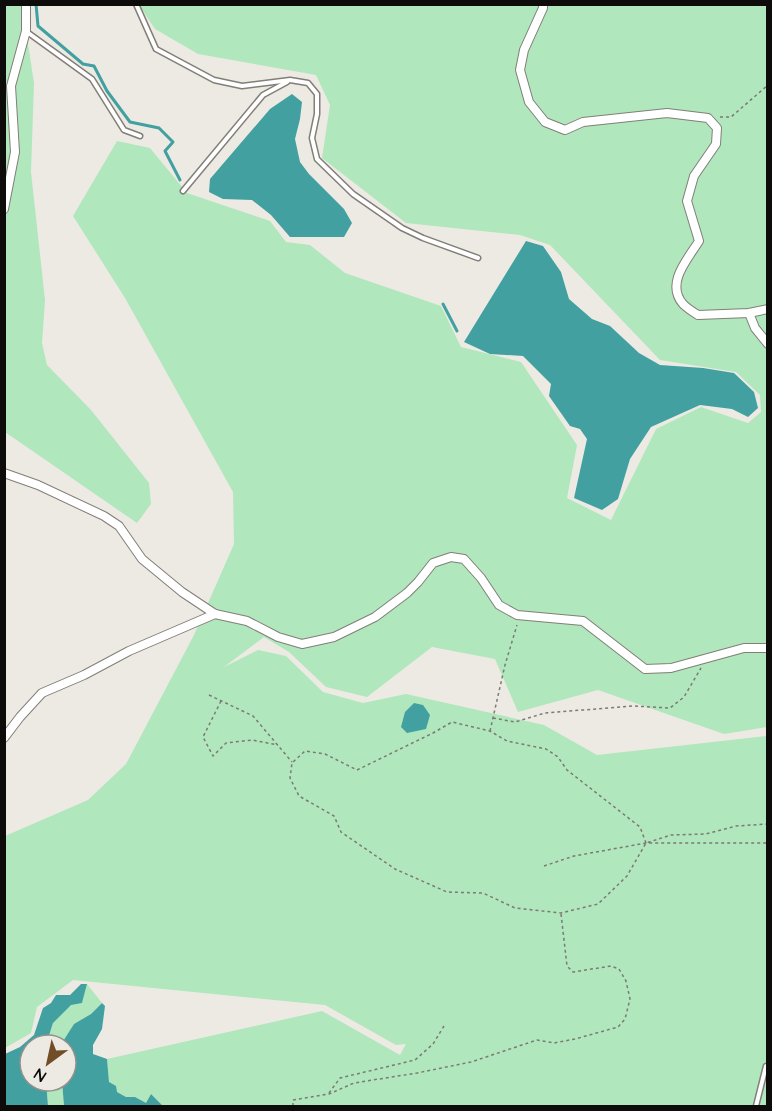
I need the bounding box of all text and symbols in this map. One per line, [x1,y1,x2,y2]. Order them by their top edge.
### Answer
north arrow [18,1033,78,1093]
text: N [29,1064,50,1087]

